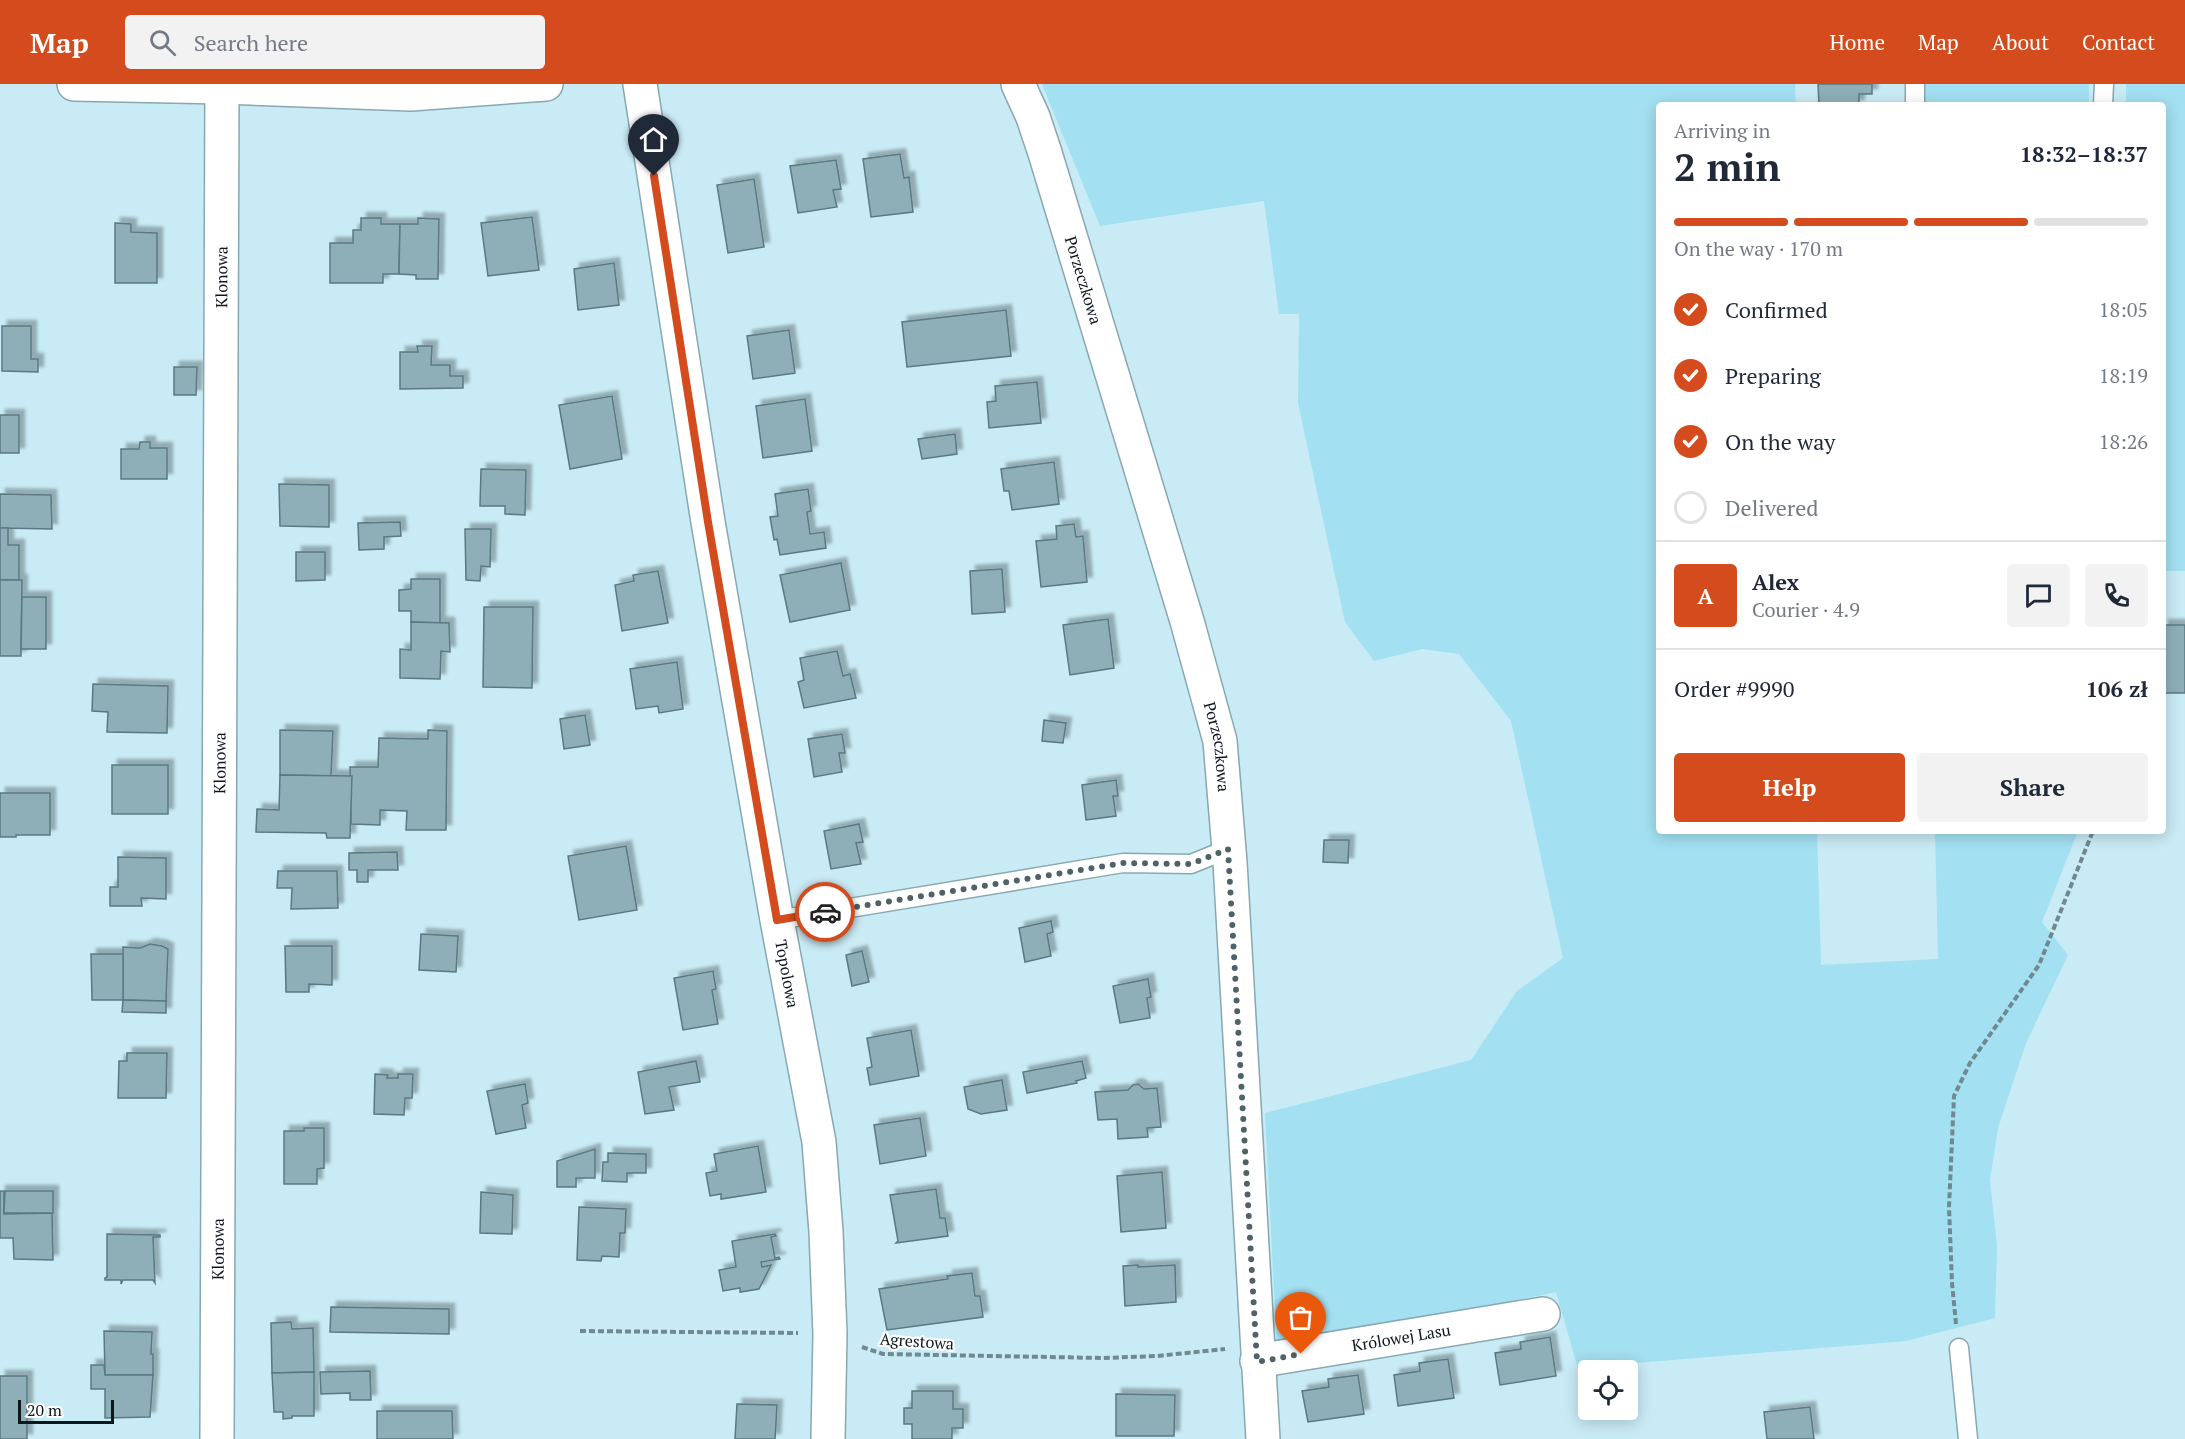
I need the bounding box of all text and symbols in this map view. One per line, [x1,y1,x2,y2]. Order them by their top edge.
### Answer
search box [125,15,545,69]
text: Map [30,24,89,61]
icon: search [146,26,179,59]
text: Search here [194,28,308,57]
text: Home [1829,28,1885,56]
text: Map [1918,28,1959,56]
text: About [1992,28,2049,56]
text: Contact [2082,28,2155,56]
pin [628,114,679,176]
text: Arriving in [1674,117,1770,144]
icon: home [637,123,670,156]
text: 18:32–18:37 [2020,139,2148,168]
text: 2 min [1674,140,1781,192]
street label: Porzeczkowa [1060,233,1107,327]
text: On the way · 170 m [1674,235,1843,262]
street label: Klonowa [210,246,232,308]
icon: check [1674,293,1707,326]
text: Confirmed [1725,295,1828,324]
text: 18:05 [2099,296,2148,323]
icon: check [1674,359,1707,392]
text: Preparing [1725,361,1821,390]
text: 18:19 [2099,362,2148,389]
icon: check [1674,425,1707,458]
text: On the way [1725,427,1835,456]
text: 18:26 [2099,428,2148,455]
text: Delivered [1725,493,1818,522]
button: chat [2007,564,2070,627]
button: phone [2085,564,2148,627]
text: Alex [1752,567,1799,596]
text: A [1697,581,1714,610]
text: Courier · 4.9 [1752,596,1860,623]
text: Order #9990 [1674,674,1794,703]
text: 106 zł [2086,674,2148,703]
street label: Porzeczkowa [1199,699,1235,793]
street label: Klonowa [208,732,231,794]
button: Help [1674,753,1905,822]
button: Share [1917,753,2148,822]
courier [795,882,855,942]
icon: car [809,896,842,929]
street label: Topolowa [770,938,804,1010]
street label: Klonowa [207,1218,229,1280]
pin [1275,1292,1326,1354]
icon: bag [1284,1301,1317,1334]
street label: Królowej Lasu [1350,1318,1452,1356]
street label: Agrestowa [879,1327,955,1355]
map controls [1578,1360,1638,1420]
button: locate [1578,1360,1638,1420]
scale bar [18,1397,114,1424]
text: 20 m [27,1399,62,1421]

